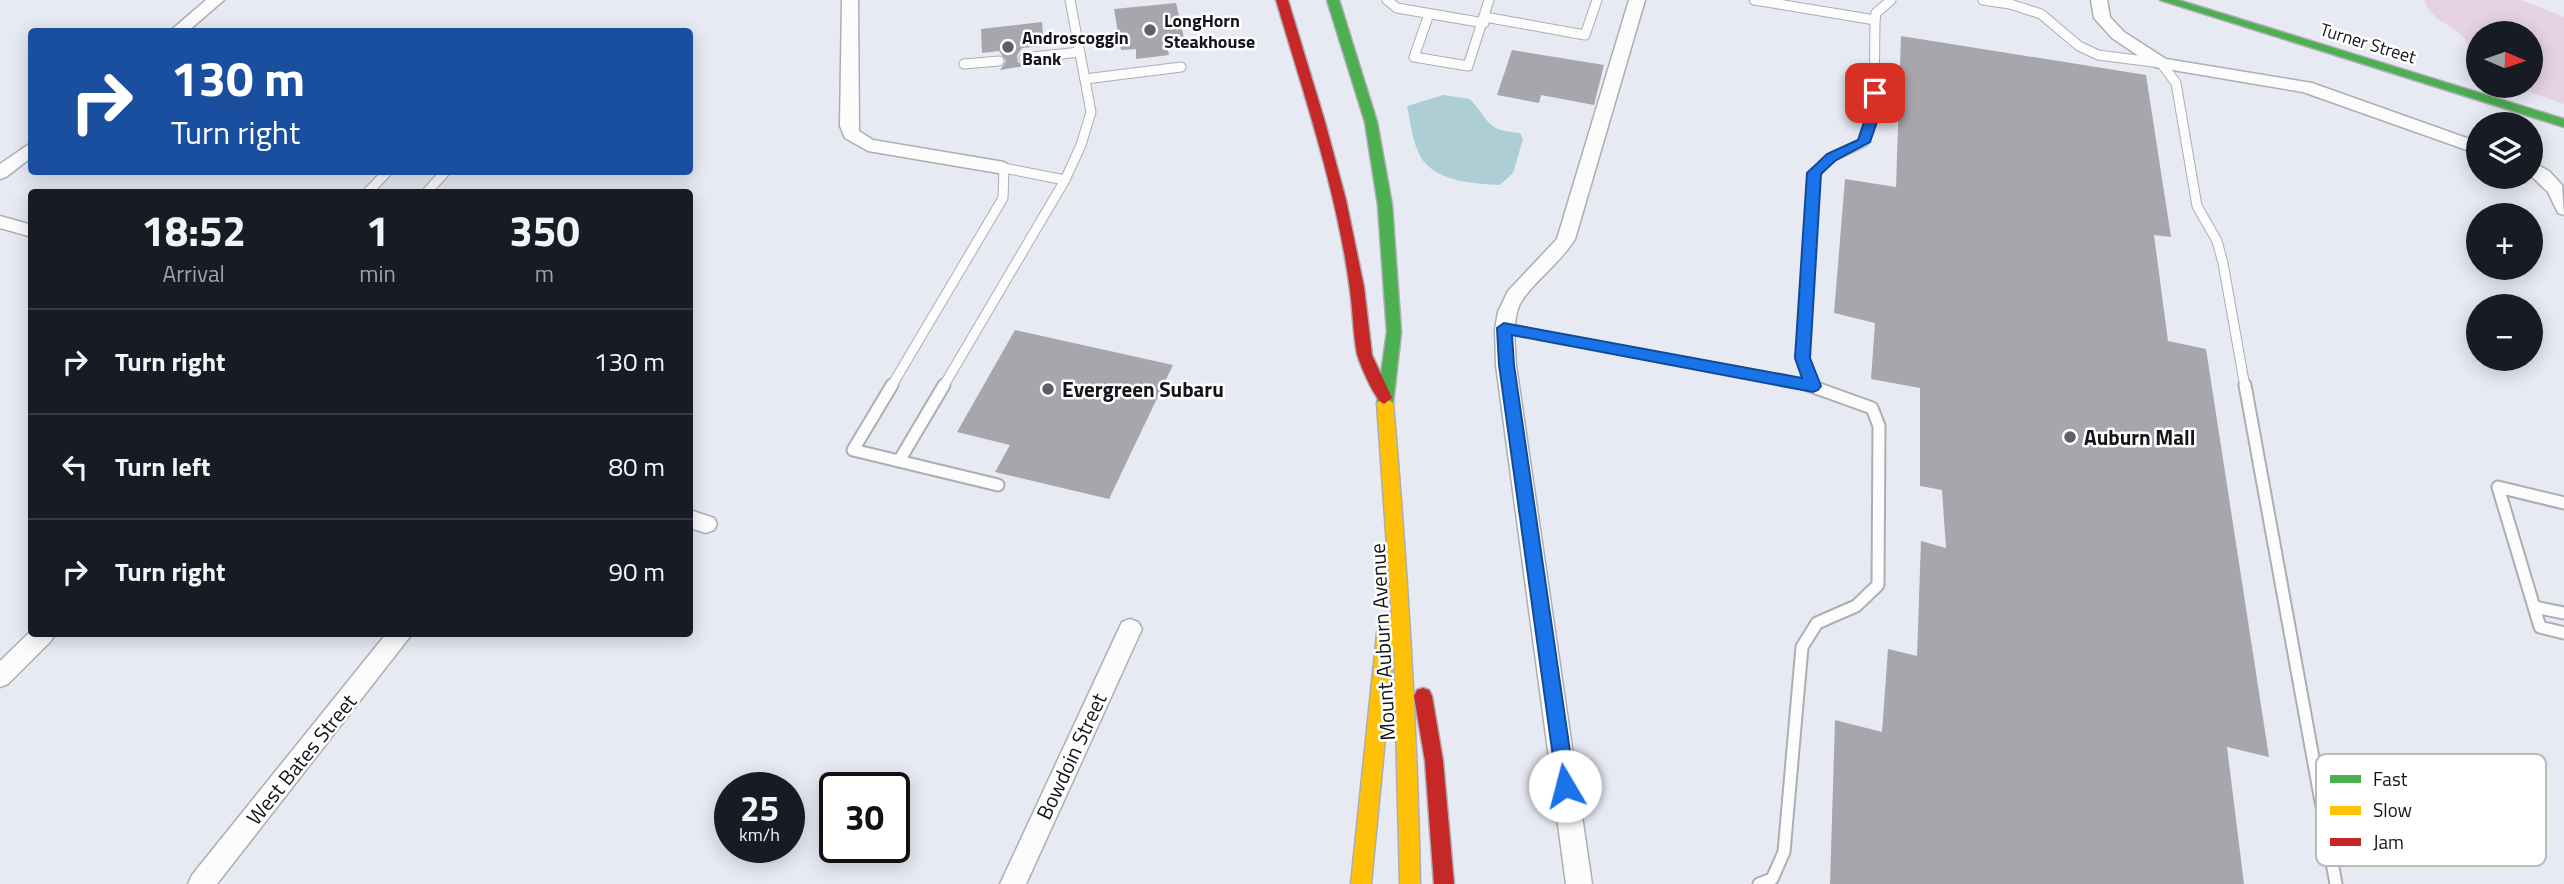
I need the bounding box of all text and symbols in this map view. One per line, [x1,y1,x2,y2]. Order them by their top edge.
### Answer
place label: LongHorn Steakhouse [1164,7,1255,55]
street label: Turner Street [2317,16,2420,71]
north arrow [2466,21,2543,98]
map controls [2466,21,2543,371]
marker: LongHorn Steakhouse [1142,22,1158,38]
place label: Androscoggin Bank [1022,24,1129,72]
marker: Androscoggin Bank [1000,39,1016,55]
text: 130 m [171,40,305,115]
icon: right [56,56,147,147]
pin [1845,63,1905,123]
icon: arrive [1856,74,1894,112]
text: Turn right [171,108,300,156]
button: layers [2466,112,2543,189]
text: 18:52 [141,198,246,262]
text: 1 [366,198,389,262]
text: 350 [509,198,580,262]
button: + [2466,203,2543,280]
text: Arrival [162,256,225,291]
text: min [359,256,396,291]
text: m [535,256,554,291]
button: − [2466,294,2543,371]
text: Turn right [115,342,226,381]
text: 130 m [594,342,665,381]
icon: right [56,343,94,381]
place label: Evergreen Subaru [1062,373,1224,405]
marker: Evergreen Subaru [1040,381,1056,397]
place label: Auburn Mall [2084,421,2195,453]
marker: Auburn Mall [2062,429,2078,445]
text: Turn left [115,447,210,486]
text: 80 m [608,447,665,486]
icon: left [56,448,94,486]
street label: Mount Auburn Avenue [1361,542,1403,742]
text: Turn right [115,552,226,591]
text: 90 m [608,552,665,591]
icon: right [56,553,94,591]
street label: West Bates Street [238,686,364,831]
street label: Bowdoin Street [1028,687,1115,825]
position arrow [1528,749,1602,823]
legend [2316,754,2546,866]
text: Fast [2373,764,2408,793]
speed limit sign: 30 [819,772,910,863]
text: 25 [740,781,779,835]
text: Slow [2373,795,2412,824]
text: km/h [739,821,780,848]
text: Jam [2373,827,2404,856]

